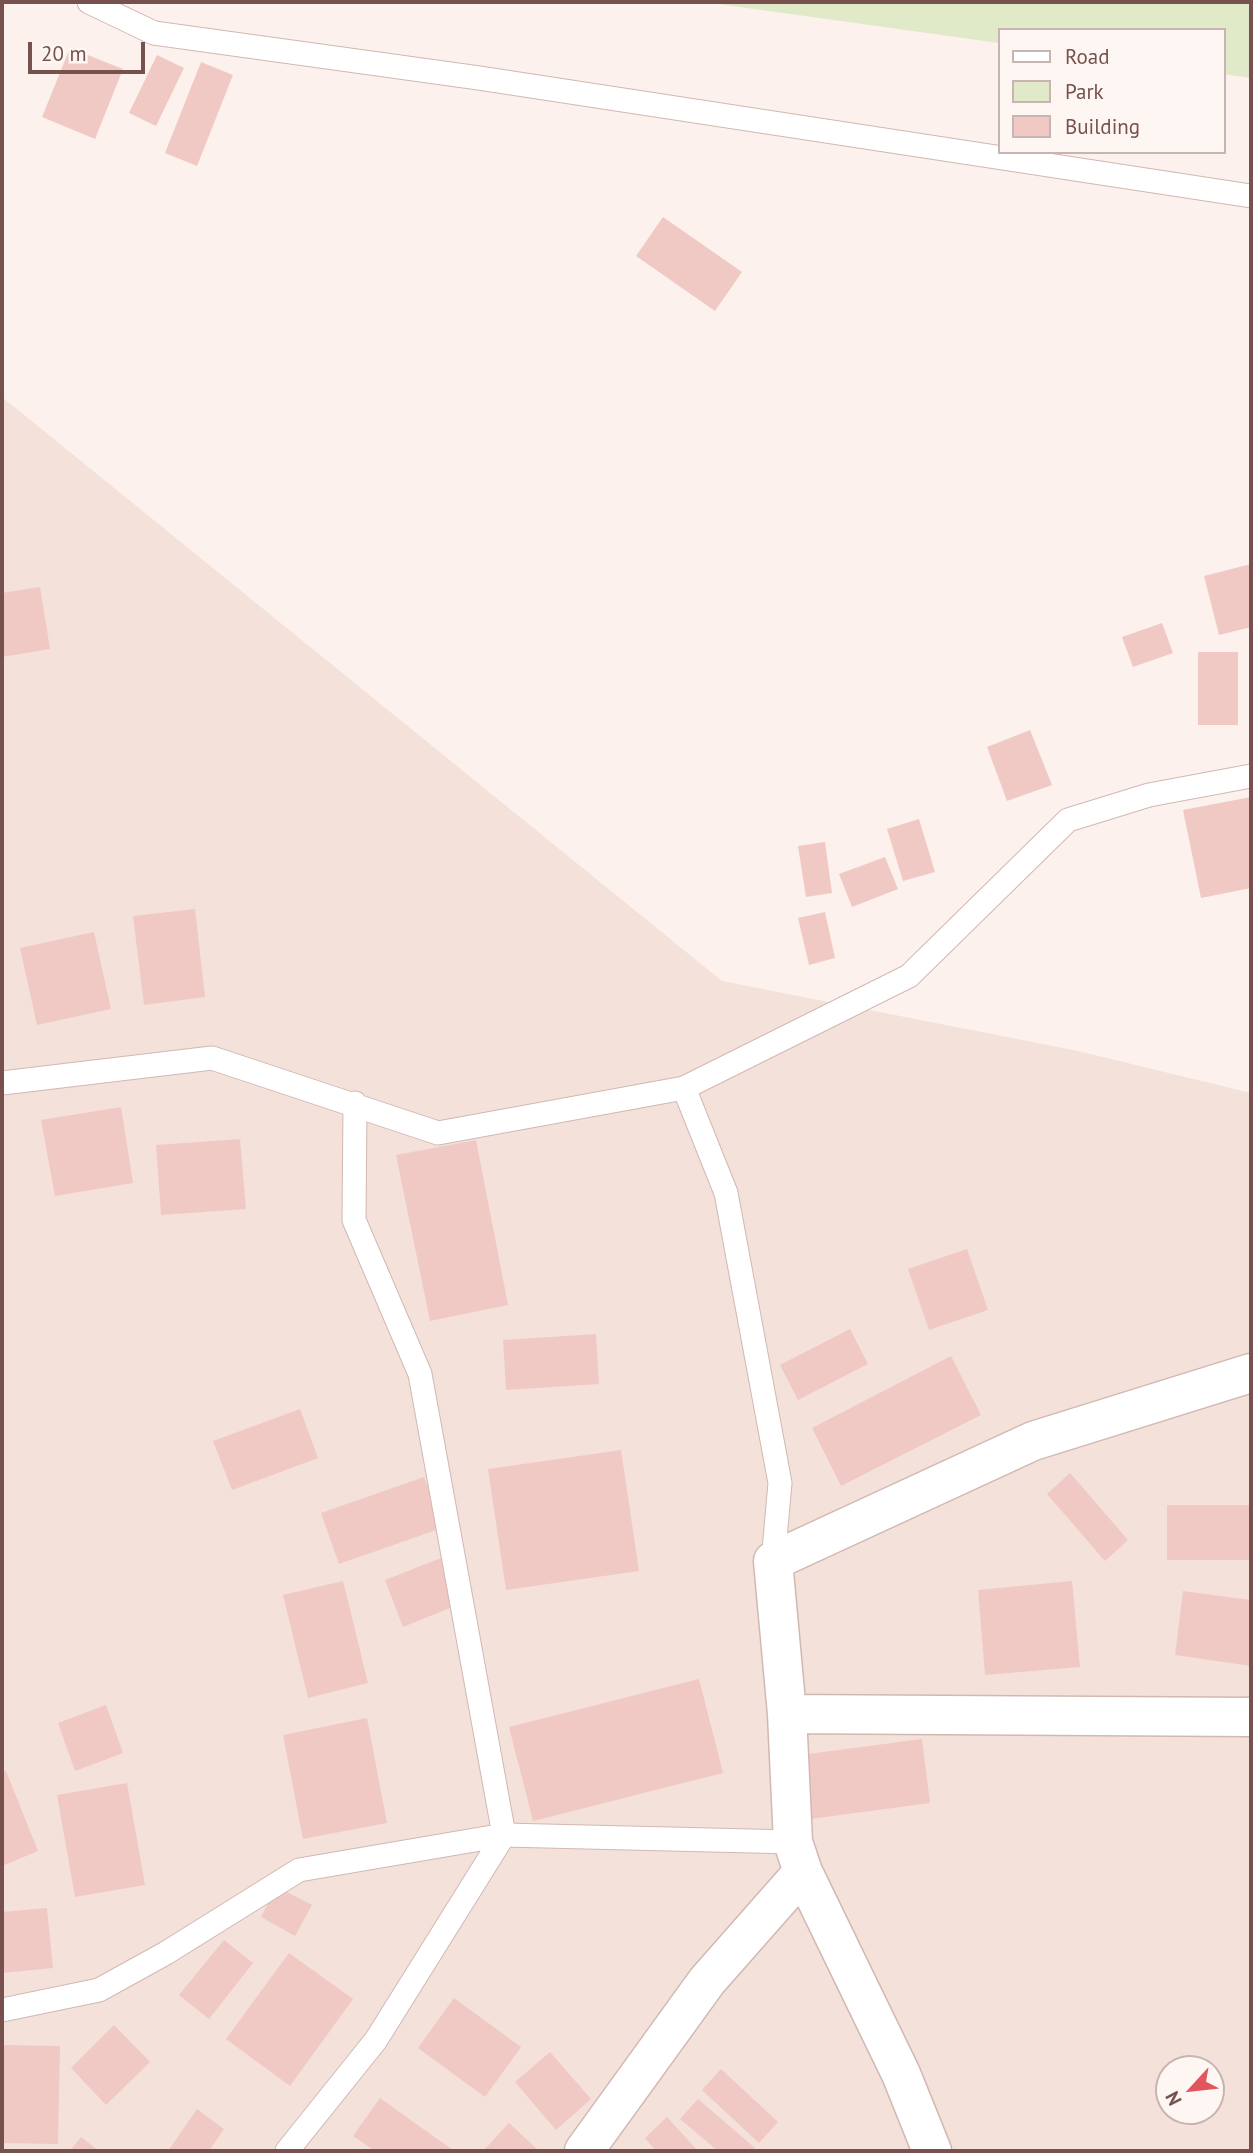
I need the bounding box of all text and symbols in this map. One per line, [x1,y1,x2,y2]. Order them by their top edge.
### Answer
scale bar [32,28,149,72]
legend [998,28,1225,154]
text: 20 m [41,40,87,67]
text: Road [1065,43,1109,70]
text: Park [1065,78,1104,105]
text: Building [1065,113,1140,140]
north arrow [1155,2055,1225,2125]
text: N [1160,2088,1187,2110]

